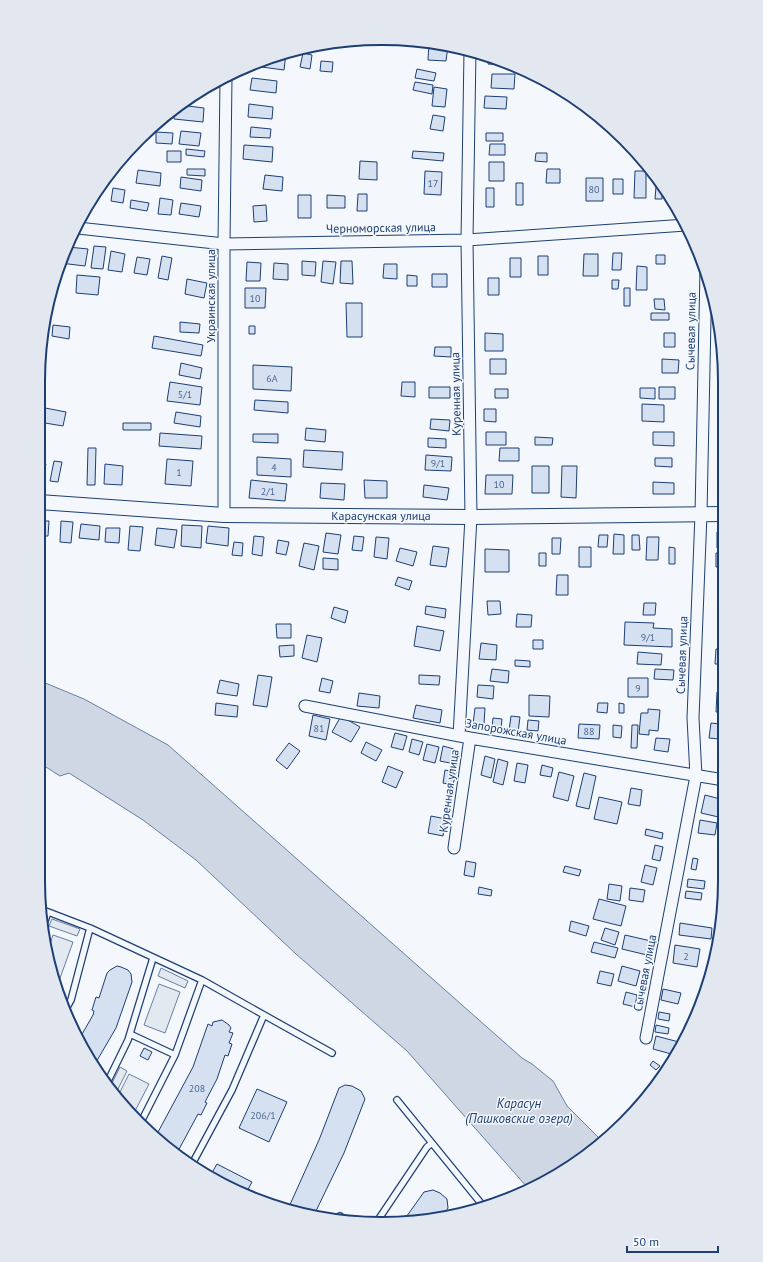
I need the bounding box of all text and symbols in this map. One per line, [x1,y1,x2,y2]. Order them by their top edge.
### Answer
house number: 17 [428,177,438,190]
house number: 80 [589,183,600,196]
street label: Черноморская улица [326,219,436,236]
street label: Украинская улица [203,249,218,343]
house number: 10 [250,292,261,305]
street label: Сычевая улица [682,292,699,370]
street label: Куренная улица [447,352,464,436]
house number: 6А [266,372,278,385]
house number: 5/1 [178,388,192,401]
house number: 9/1 [431,457,445,470]
house number: 4 [271,461,277,474]
house number: 1 [176,466,182,479]
house number: 10 [494,478,505,491]
house number: 2/1 [261,485,275,498]
street label: Карасунская улица [331,508,431,523]
street label: Сычевая улица [673,616,690,694]
house number: 9/1 [641,631,655,644]
house number: 9 [635,682,641,695]
street label: Запорожская улица [464,715,568,748]
house number: 81 [314,722,324,735]
house number: 88 [584,725,594,738]
street label: Куренная улица [435,748,462,833]
street label: Сычевая улица [630,933,659,1013]
house number: 2 [683,950,689,963]
house number: 208 [189,1082,205,1095]
water label: Карасун (Пашковские озера) [465,1095,573,1127]
house number: 206/1 [250,1109,276,1122]
scale bar [627,1228,718,1254]
text: 50 m [633,1234,659,1249]

